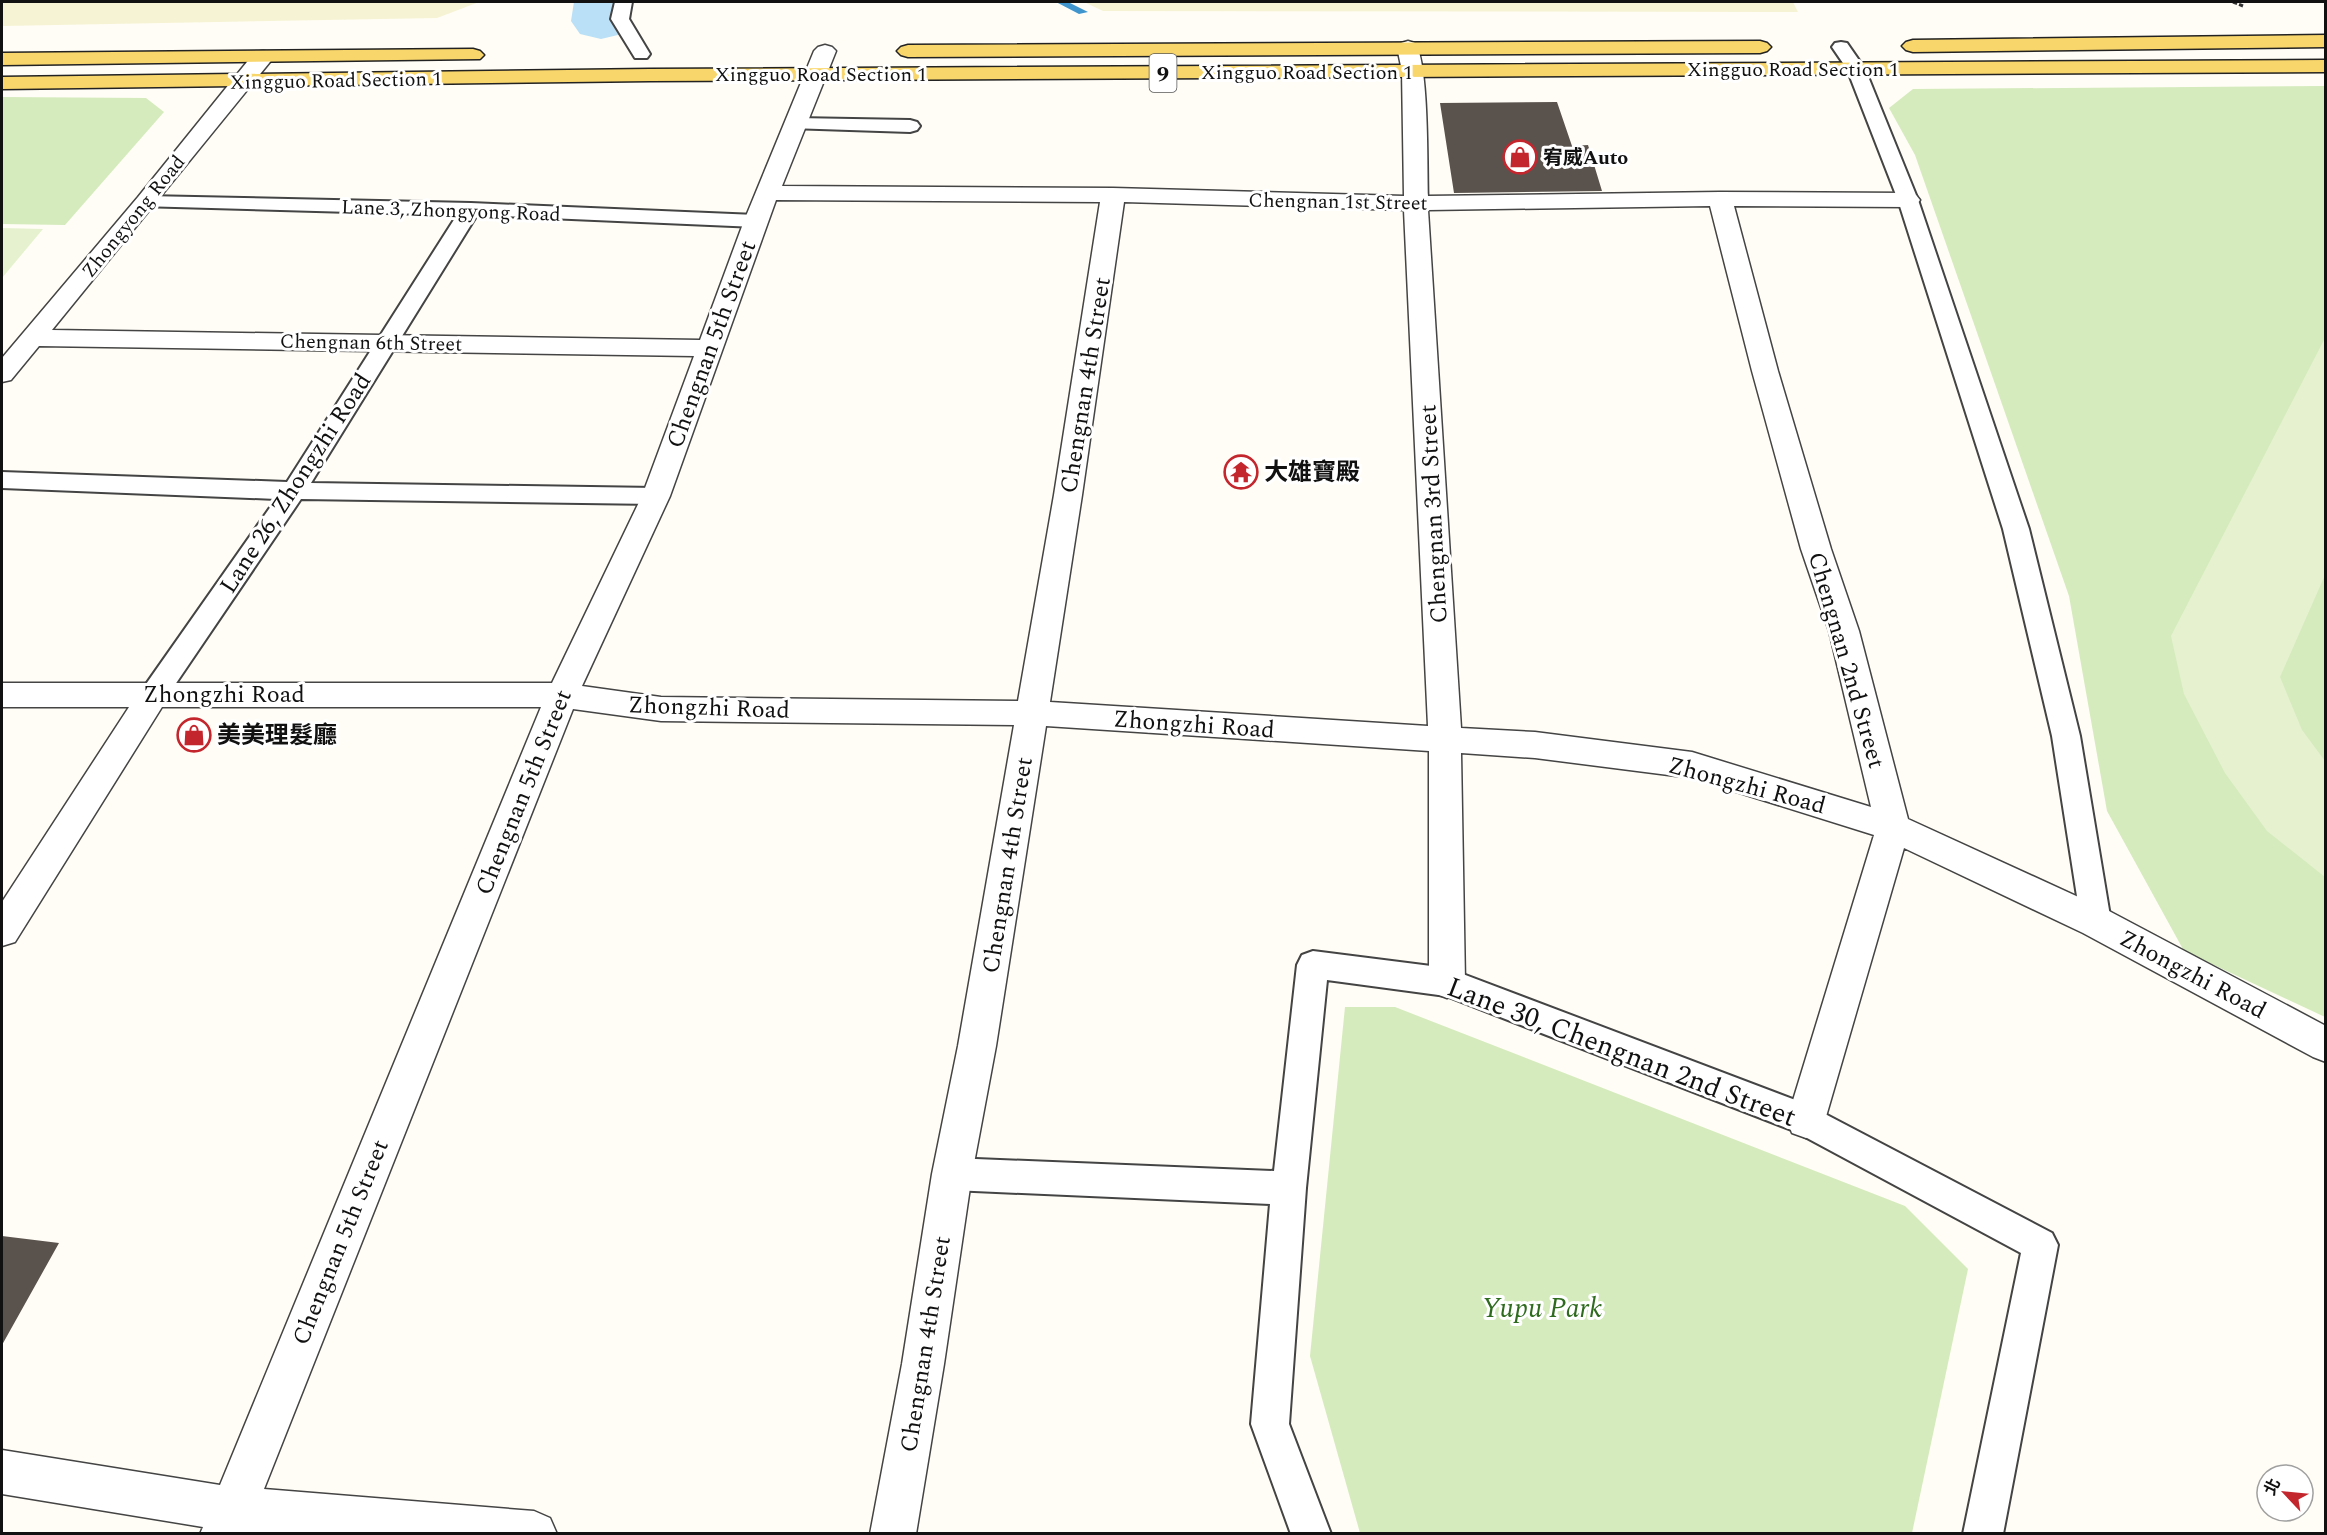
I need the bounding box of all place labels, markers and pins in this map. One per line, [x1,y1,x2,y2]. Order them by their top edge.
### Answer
shop icon: 宥威Auto [1502,139,1538,175]
place label: 宥威Auto [1543,143,1628,173]
temple icon: 大雄寶殿 [1223,454,1259,490]
place label: 大雄寶殿 [1264,455,1360,491]
shop icon: 美美理髮廳 [176,717,212,753]
place label: 美美理髮廳 [217,718,337,754]

